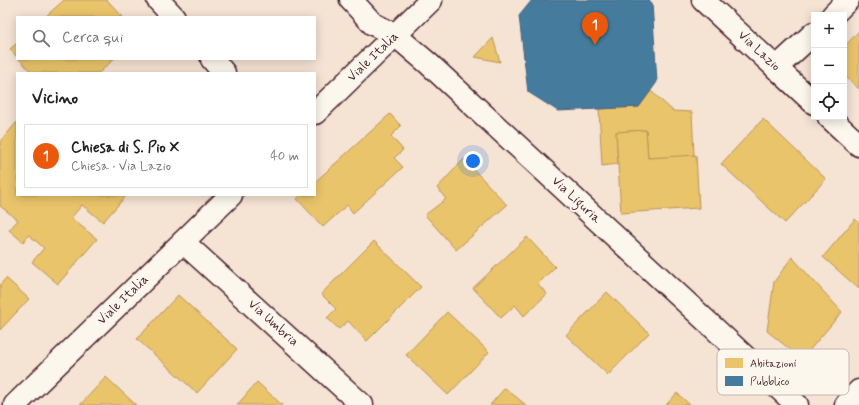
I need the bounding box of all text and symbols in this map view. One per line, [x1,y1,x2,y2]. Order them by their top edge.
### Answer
pin: 1 [582,12,608,45]
map controls [811,12,847,120]
button: + [811,12,847,48]
search box [16,16,316,60]
icon: search [30,27,52,49]
street label: Via Lazio [734,27,784,75]
text: Cerca qui [62,28,123,48]
street label: Viale Italia [344,28,403,86]
button: − [811,48,847,84]
button: locate [811,84,847,120]
text: Vicino [32,87,78,109]
text: Chiesa di S. Pio X [71,138,179,158]
text: 1 [43,148,49,165]
text: 40 m [270,148,299,165]
your location [463,151,483,171]
text: Chiesa · Via Lazio [71,158,171,175]
street label: Via Liguria [546,173,604,229]
street label: Viale Italia [94,271,153,329]
street label: Via Umbria [244,296,302,350]
legend [717,349,849,395]
text: Abitazioni [750,357,797,371]
text: Pubblico [750,375,790,389]

